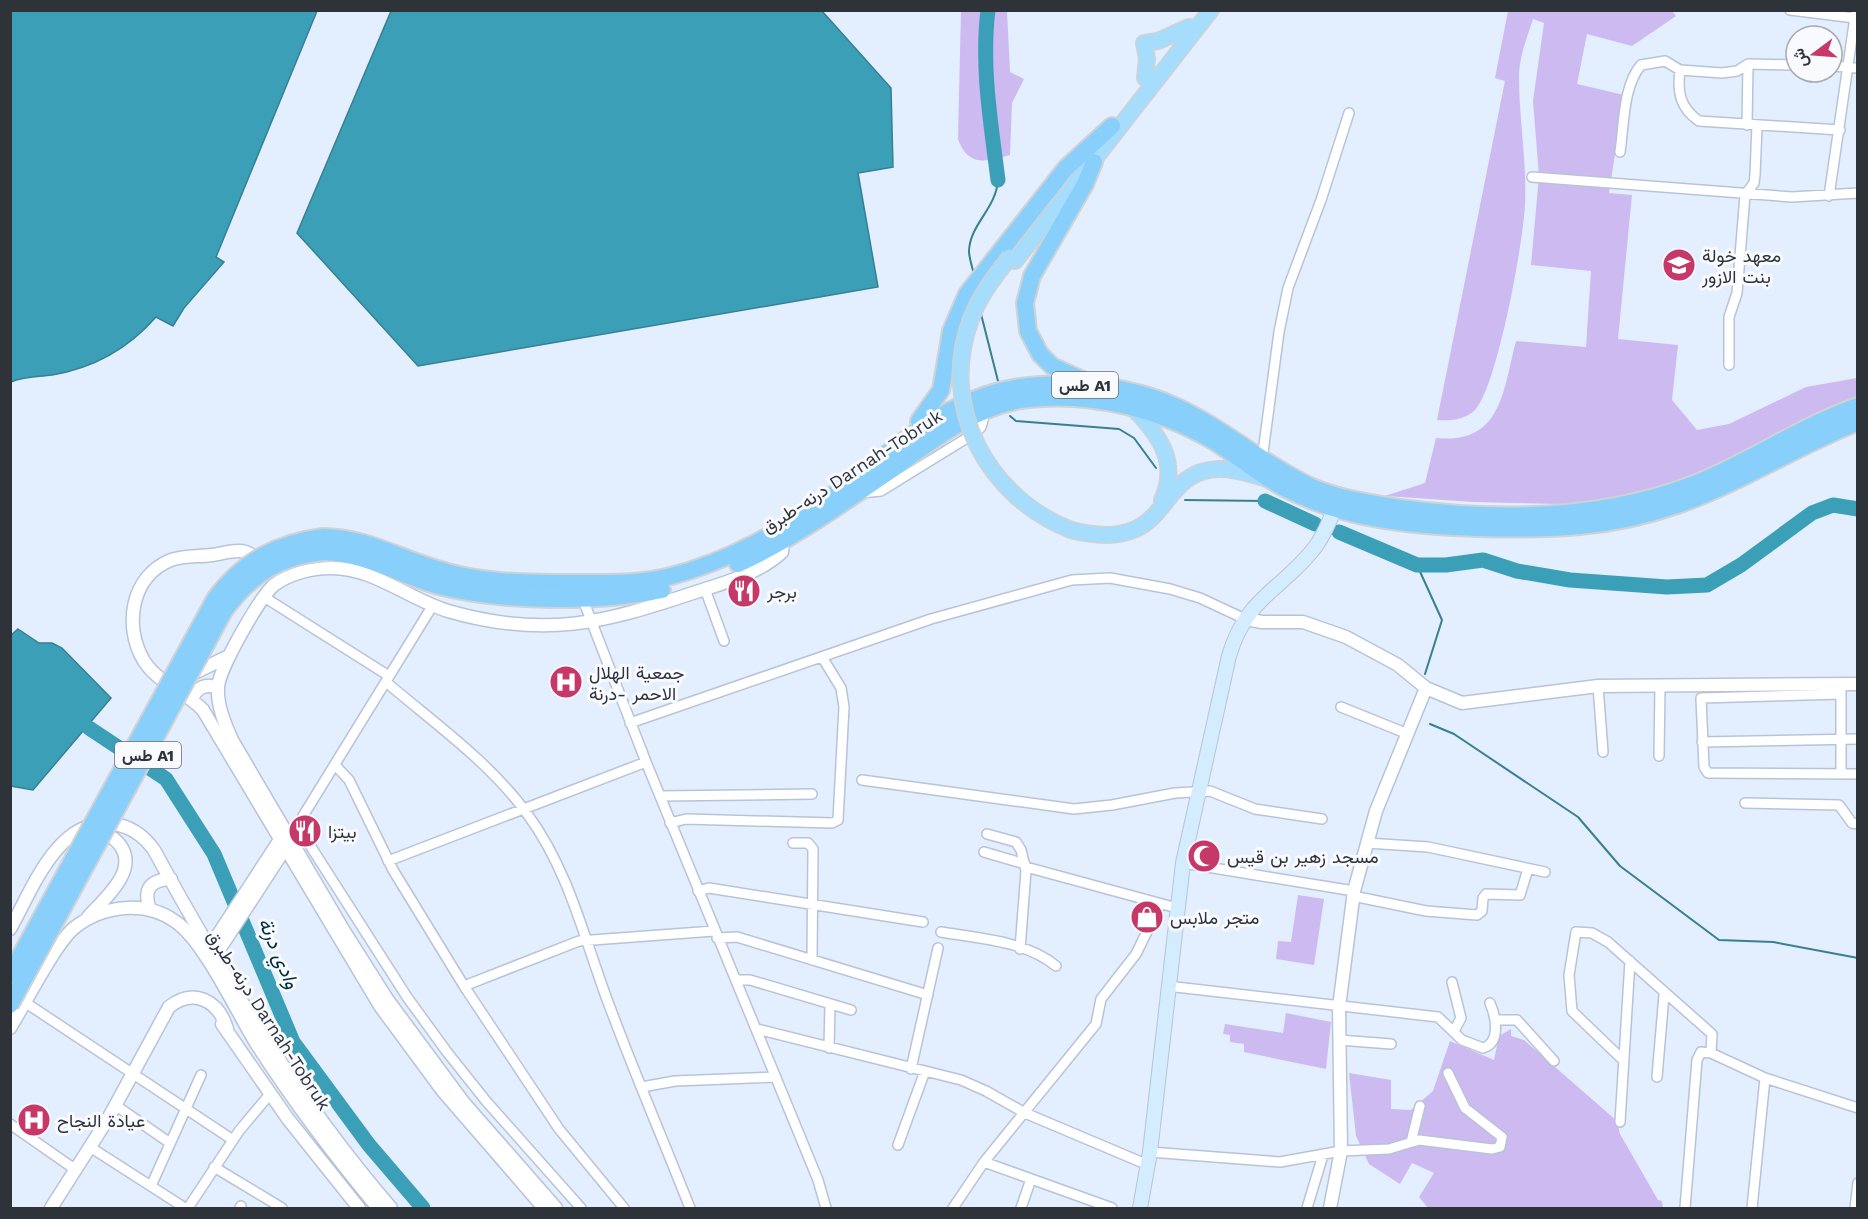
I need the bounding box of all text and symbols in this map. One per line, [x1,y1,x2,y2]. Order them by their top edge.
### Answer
north arrow [1784,24,1844,84]
text: ش [1788,46,1812,70]
place label: معهد خولة بنت الازور [1701,245,1781,288]
school or university icon: معهد خولة بنت الازور [1661,247,1697,283]
road number: طس A1 [1052,372,1118,398]
street label: درنه-طبرق Darnah-Tobruk [758,405,946,538]
restaurant icon: برجر [726,573,762,609]
place label: برجر [766,581,797,603]
place label: جمعية الهلال الاحمر -درنة [589,662,684,705]
hospital icon: جمعية الهلال الاحمر -درنة [548,664,584,700]
road number: طس A1 [115,742,181,768]
restaurant icon: بيتزا [287,813,323,849]
place label: بيتزا [328,821,357,843]
mosque icon: مسجد زهير بن قيس [1186,838,1222,874]
place label: مسجد زهير بن قيس [1227,846,1379,868]
shop icon: متجر ملابس [1129,899,1165,935]
place label: متجر ملابس [1170,907,1259,929]
water label: وادي درنة [250,914,305,994]
street label: درنه-طبرق Darnah-Tobruk [202,926,335,1114]
hospital icon: عيادة النجاح [16,1102,52,1138]
place label: عيادة النجاح [57,1110,145,1133]

